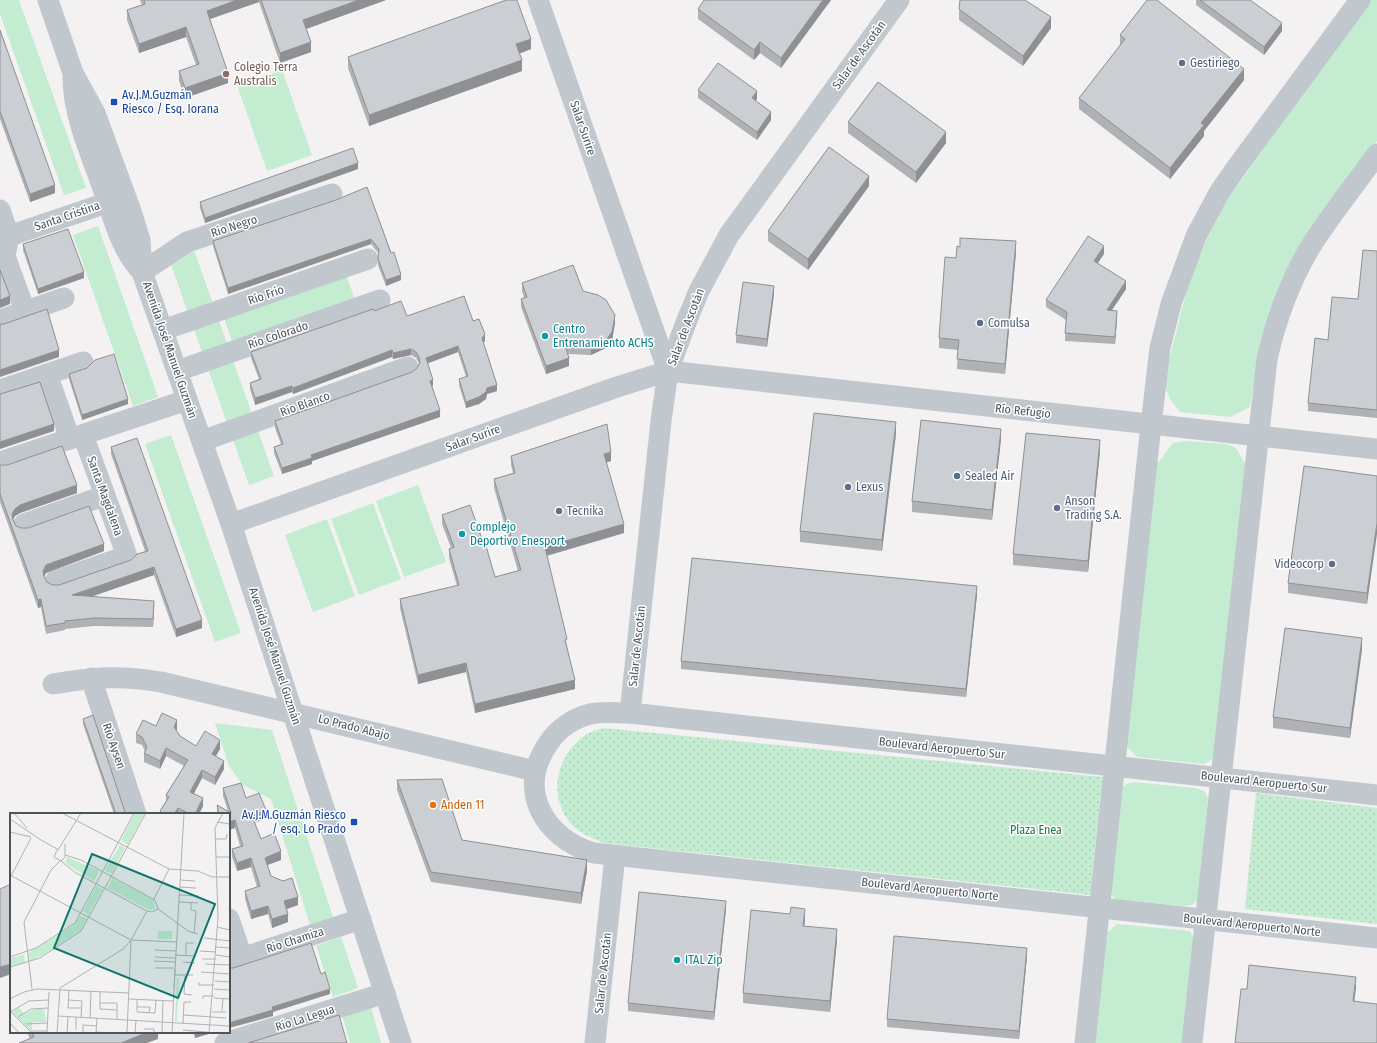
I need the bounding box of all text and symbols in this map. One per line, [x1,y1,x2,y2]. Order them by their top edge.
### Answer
street label: Salar de Ascotán [829,18,889,92]
place label: Gestiriego [1190,56,1240,70]
marker: Gestiriego [1177,58,1187,68]
place label: Colegio Terra Australis [234,60,298,88]
marker: Colegio Terra Australis [221,69,231,79]
place label: Av.J.M.Guzmán Riesco / Esq. Iorana [122,88,219,116]
marker: Av.J.M.Guzmán Riesco / Esq. Iorana [109,97,119,107]
street label: Salar Surire [567,99,599,157]
street label: Santa Cristina [33,198,102,234]
street label: Río Negro [209,212,259,240]
street label: Avenida José Manuel Guzmán [140,280,200,420]
street label: Río Frío [246,282,286,308]
street label: Salar de Ascotán [665,286,707,368]
place label: Comulsa [988,316,1030,330]
street label: Río Colorado [246,318,310,352]
marker: Comulsa [975,318,985,328]
place label: Centro Entrenamiento ACHS [553,322,654,350]
marker: Centro Entrenamiento ACHS [540,331,550,341]
street label: Río Blanco [278,389,332,419]
street label: Río Refugio [994,401,1052,421]
street label: Salar Surire [444,422,502,454]
street label: Santa Magdalena [84,454,126,538]
place label: Sealed Air [965,469,1015,483]
marker: Sealed Air [952,471,962,481]
place label: Lexus [856,480,883,494]
marker: Lexus [843,482,853,492]
place label: Anson Trading S.A. [1065,494,1122,522]
marker: Anson Trading S.A. [1052,503,1062,513]
place label: Tecnika [567,504,604,518]
marker: Tecnika [554,506,564,516]
place label: Complejo Deportivo Enesport [470,520,565,548]
marker: Complejo Deportivo Enesport [457,529,467,539]
place label: Videocorp [1274,557,1324,571]
marker: Videocorp [1327,559,1337,569]
street label: Avenida José Manuel Guzmán [246,585,304,727]
street label: Salar de Ascotán [626,605,648,687]
street label: Lo Prado Abajo [317,711,391,743]
street label: Río Aysen [100,721,128,771]
street label: Boulevard Aeropuerto Sur [878,734,1007,762]
street label: Boulevard Aeropuerto Sur [1200,768,1329,796]
place label: Anden 11 [441,798,484,812]
marker: Anden 11 [428,800,438,810]
place label: Av.J.M.Guzmán Riesco / esq. Lo Prado [242,808,346,836]
inset map [10,813,230,1033]
marker: Av.J.M.Guzmán Riesco / esq. Lo Prado [349,817,359,827]
park label: Plaza Enea [1010,823,1062,837]
street label: Boulevard Aeropuerto Norte [861,875,999,903]
street label: Boulevard Aeropuerto Norte [1183,911,1321,939]
street label: Río Chamiza [264,924,326,956]
street label: Salar de Ascotán [592,932,614,1014]
place label: ITAL Zip [685,953,723,967]
marker: ITAL Zip [672,955,682,965]
street label: Río La Legua [274,1002,336,1034]

